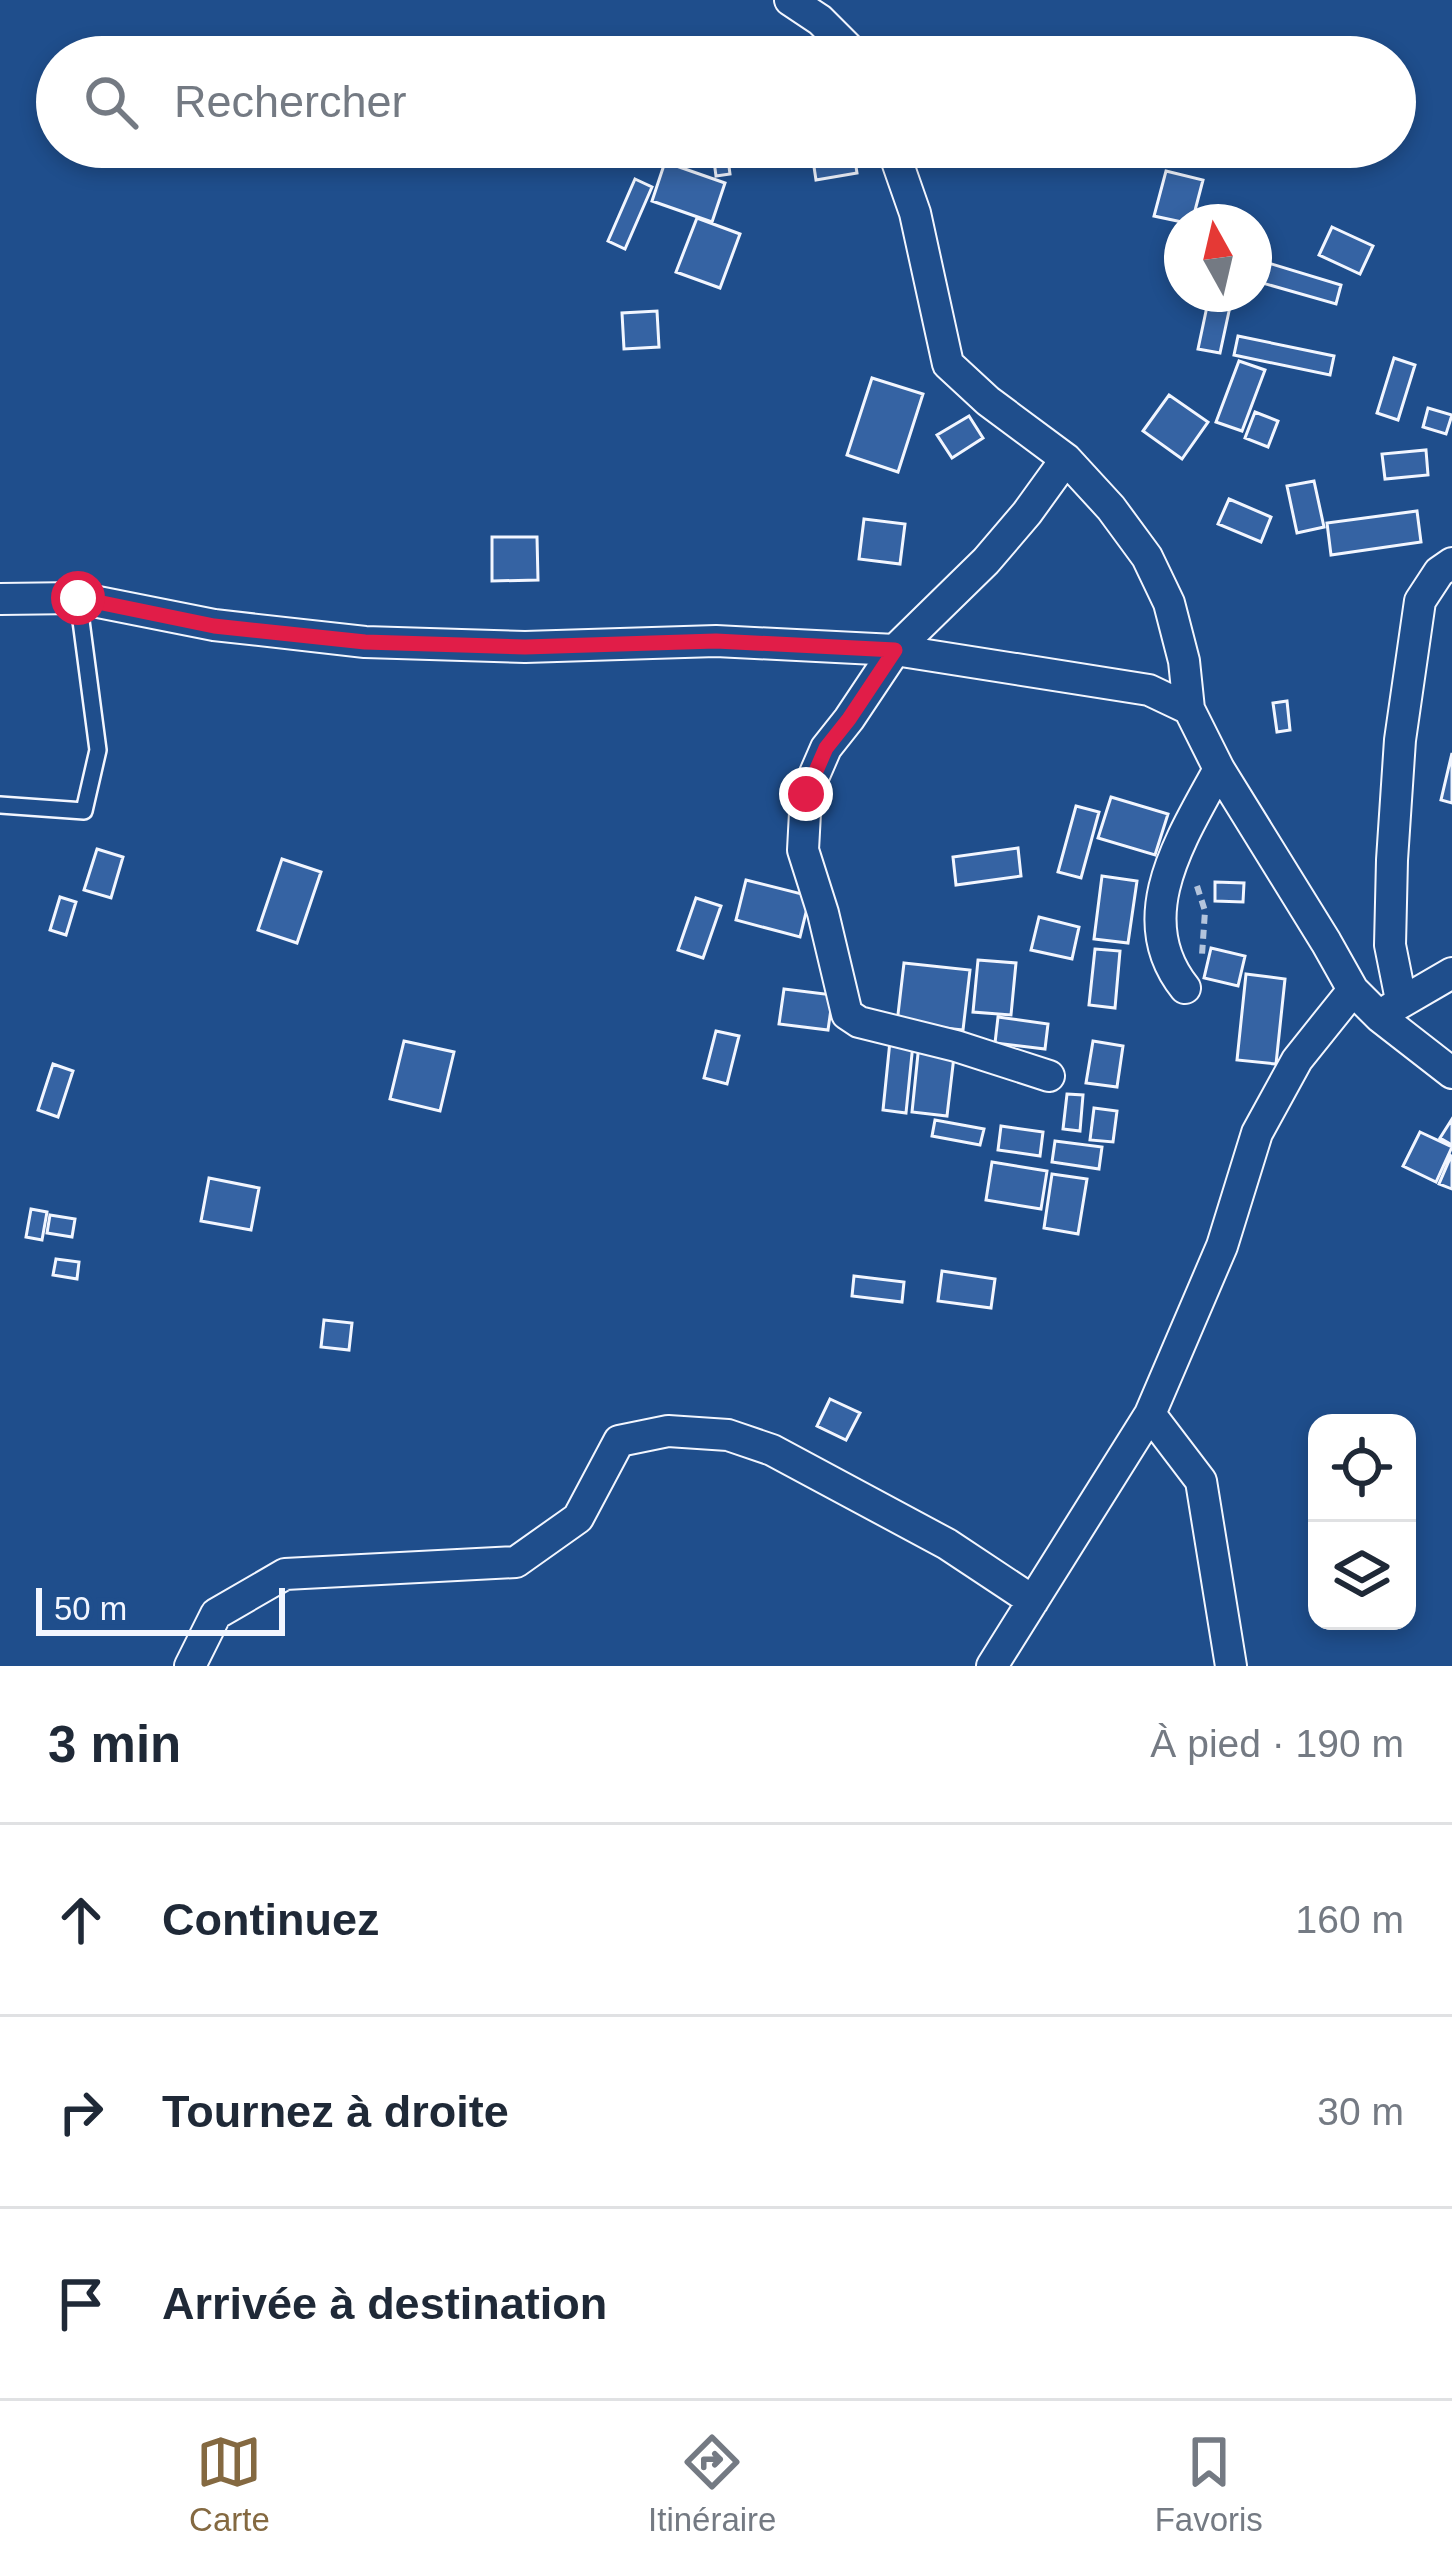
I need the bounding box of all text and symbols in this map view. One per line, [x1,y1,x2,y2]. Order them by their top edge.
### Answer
search box [36,36,1416,168]
icon: search [78,69,144,135]
text: Rechercher [174,76,407,127]
north arrow [1164,204,1272,312]
route start [51,571,105,625]
route end [779,767,833,821]
map controls [1308,1414,1416,1630]
button: locate [1308,1414,1416,1522]
button: layers [1308,1522,1416,1630]
scale bar [36,1582,285,1635]
text: 50 m [54,1590,127,1627]
text: 3 min [48,1716,181,1773]
text: À pied · 190 m [1150,1722,1404,1765]
icon: ahead [48,1887,114,1953]
text: Continuez [162,1894,379,1945]
text: 160 m [1296,1898,1404,1941]
icon: right [48,2079,114,2145]
text: Tournez à droite [162,2086,509,2137]
text: 30 m [1317,2090,1404,2133]
icon: arrive [48,2271,114,2337]
text: Arrivée à destination [162,2278,607,2329]
tab: Carte [189,2429,270,2539]
tab: Itinéraire [648,2429,776,2539]
tab: Favoris [1155,2429,1263,2539]

